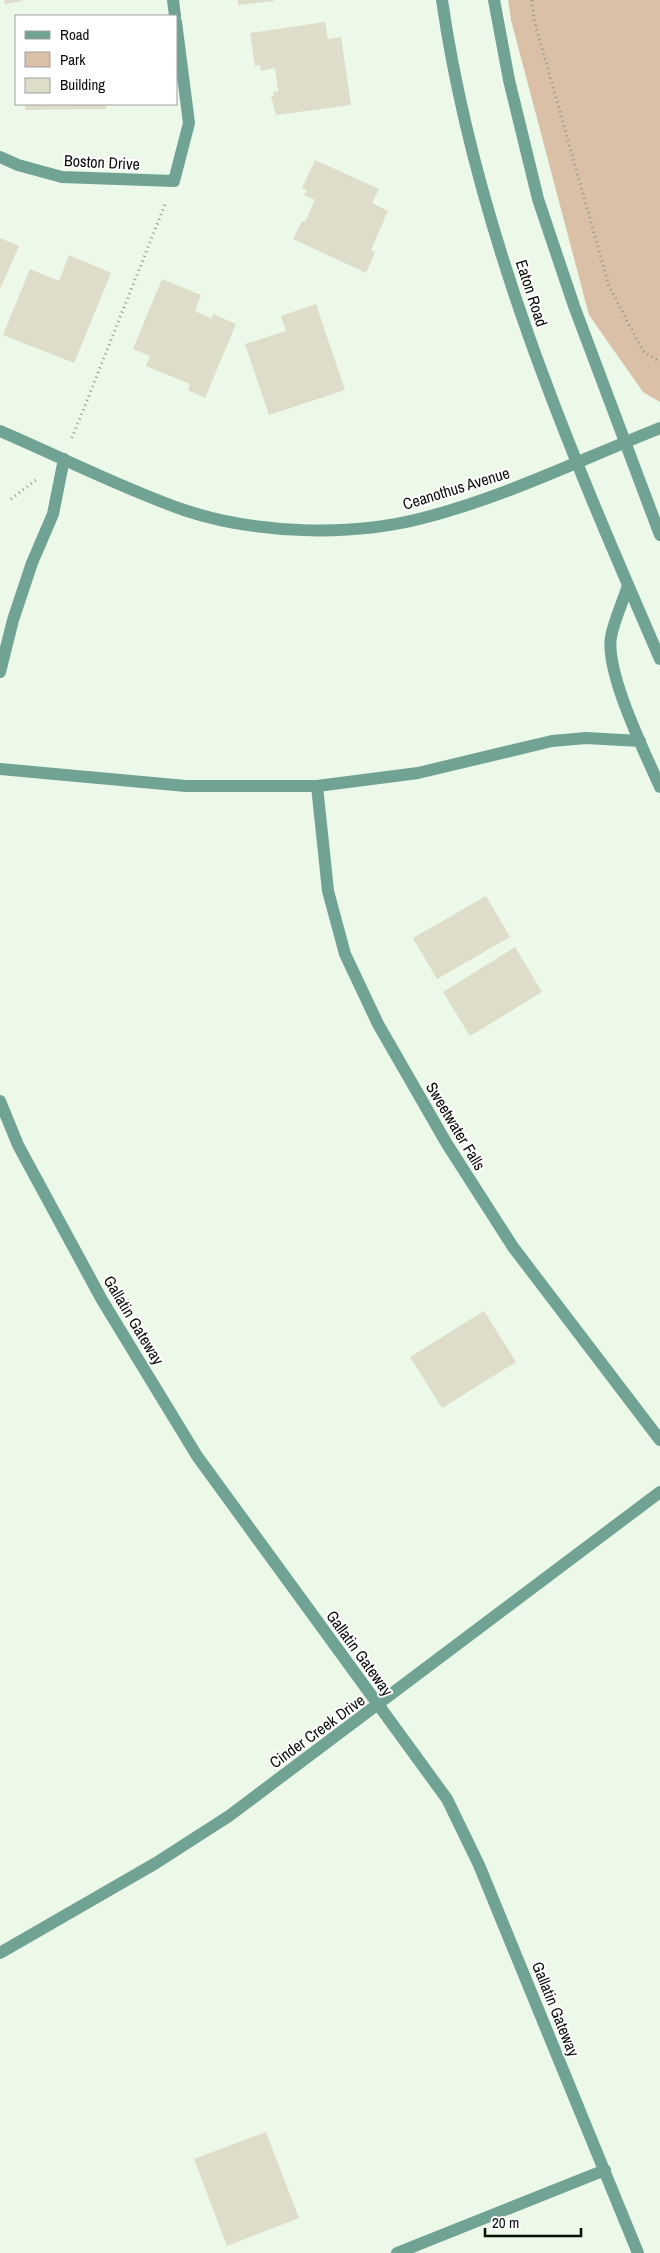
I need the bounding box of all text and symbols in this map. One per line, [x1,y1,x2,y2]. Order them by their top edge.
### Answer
legend [15,15,178,105]
text: Road [60,24,89,45]
text: Park [60,49,86,70]
text: Building [60,74,105,95]
street label: Boston Drive [64,149,140,175]
street label: Eaton Road [511,257,553,329]
street label: Ceanothus Avenue [400,461,512,515]
street label: Sweetwater Falls [421,1078,491,1174]
street label: Gallatin Gateway [99,1271,170,1369]
street label: Gallatin Gateway [322,1606,399,1701]
street label: Cinder Creek Drive [265,1689,369,1773]
street label: Gallatin Gateway [527,1958,585,2060]
scale bar [485,2206,581,2238]
text: 20 m [492,2212,519,2233]

